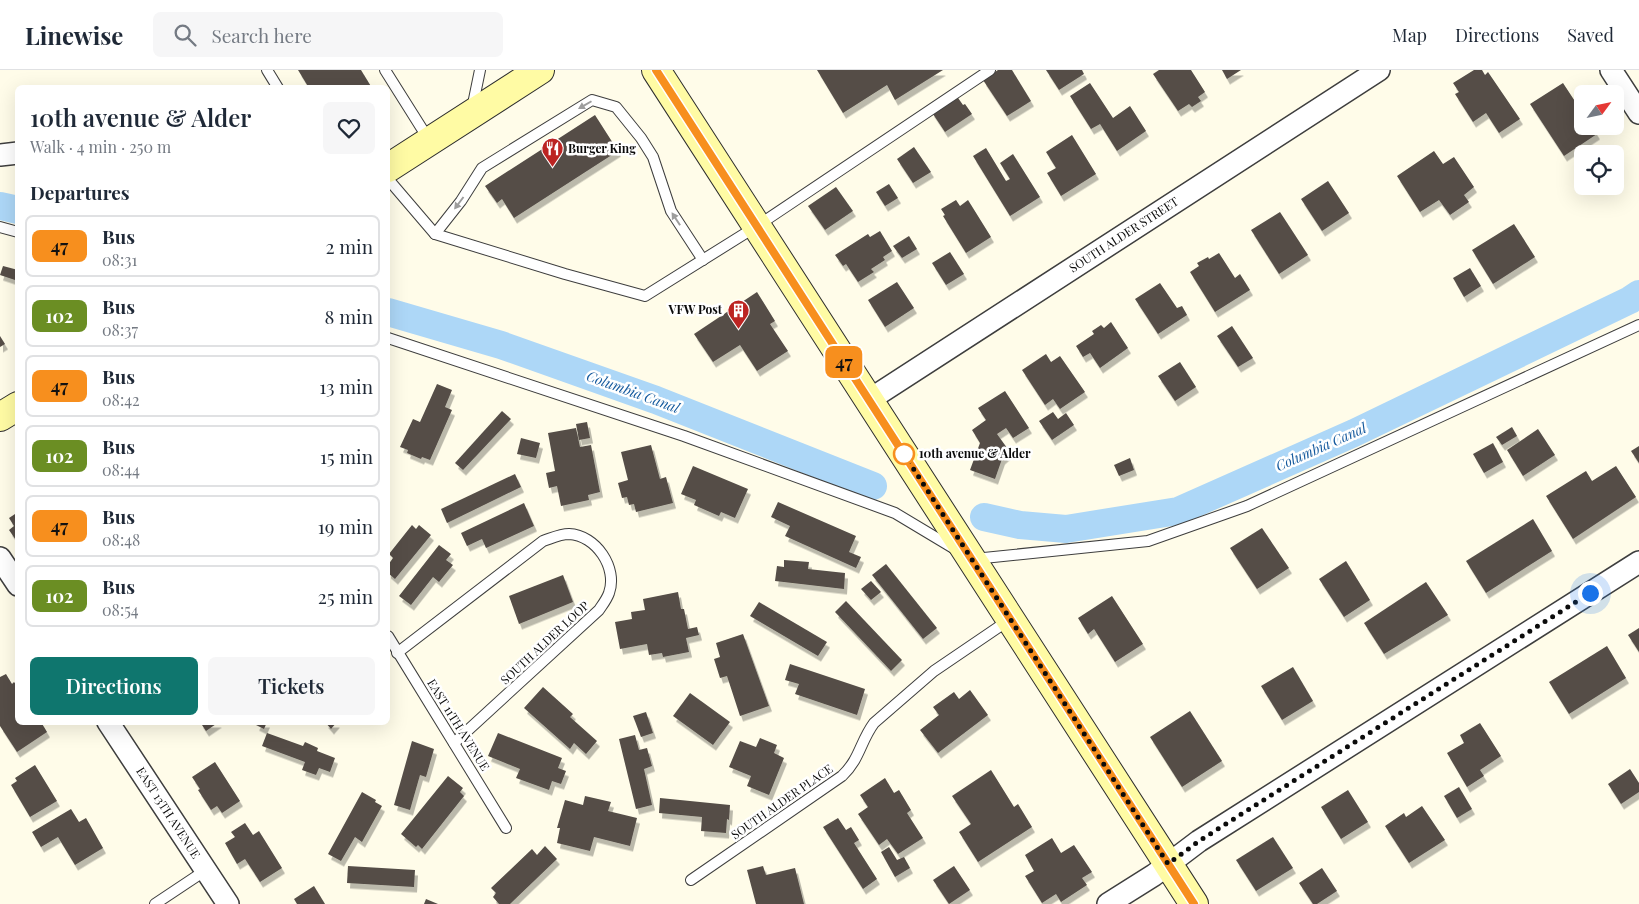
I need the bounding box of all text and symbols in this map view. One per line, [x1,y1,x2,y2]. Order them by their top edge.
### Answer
search box [153,12,503,57]
text: Linewise [25,19,123,51]
icon: search [171,21,199,49]
text: Search here [211,22,312,48]
text: Map [1392,23,1427,47]
text: Directions [1455,23,1539,47]
text: Saved [1567,23,1614,47]
north arrow [1574,85,1624,135]
map controls [1574,85,1624,195]
text: 10th avenue & Alder [30,101,251,133]
one-way arrow [577,101,592,109]
button: heart [323,102,375,154]
text: Walk · 4 min · 250 m [30,136,171,157]
restaurant icon: Burger King [540,137,564,168]
place label: Burger King [568,140,636,156]
button: locate [1574,145,1624,195]
text: Departures [30,179,130,205]
street label: SOUTH ALDER STREET [1066,193,1182,276]
one-way arrow [454,196,464,210]
one-way arrow [671,212,681,226]
text: Bus [102,223,135,249]
text: 2 min [325,233,373,259]
text: 47 [51,234,68,258]
text: 08:31 [102,249,137,270]
text: Bus [102,293,135,319]
building icon: VFW Post [726,298,750,329]
place label: VFW Post [668,301,723,317]
text: 8 min [325,303,373,329]
text: 102 [46,304,73,328]
text: 08:37 [102,319,138,340]
line badge: 47 [822,346,866,378]
text: 47 [835,350,853,374]
text: Bus [102,363,135,389]
water label: Columbia Canal [584,366,683,418]
text: 13 min [319,373,373,399]
text: 47 [51,374,68,398]
text: 08:42 [102,389,140,410]
water label: Columbia Canal [1272,418,1370,475]
text: Bus [102,433,135,459]
text: 15 min [320,443,373,469]
marker: 10th avenue & Alder [893,443,915,465]
text: 102 [46,444,73,468]
place label: 10th avenue & Alder [919,445,1031,461]
text: 08:44 [102,459,140,480]
text: Bus [102,503,135,529]
text: 19 min [318,513,373,539]
text: 47 [51,514,68,538]
text: 08:48 [102,529,140,550]
text: Bus [102,573,135,599]
your location [1578,581,1603,606]
text: 25 min [318,583,373,609]
text: 102 [46,584,73,608]
street label: SOUTH ALDER LOOP [497,597,592,687]
text: 08:54 [102,599,139,620]
button: Directions [30,657,198,715]
button: Tickets [208,657,375,715]
street label: EAST 11TH AVENUE [424,676,494,773]
street label: SOUTH ALDER PLACE [727,760,835,842]
street label: EAST 13TH AVENUE [133,764,204,861]

